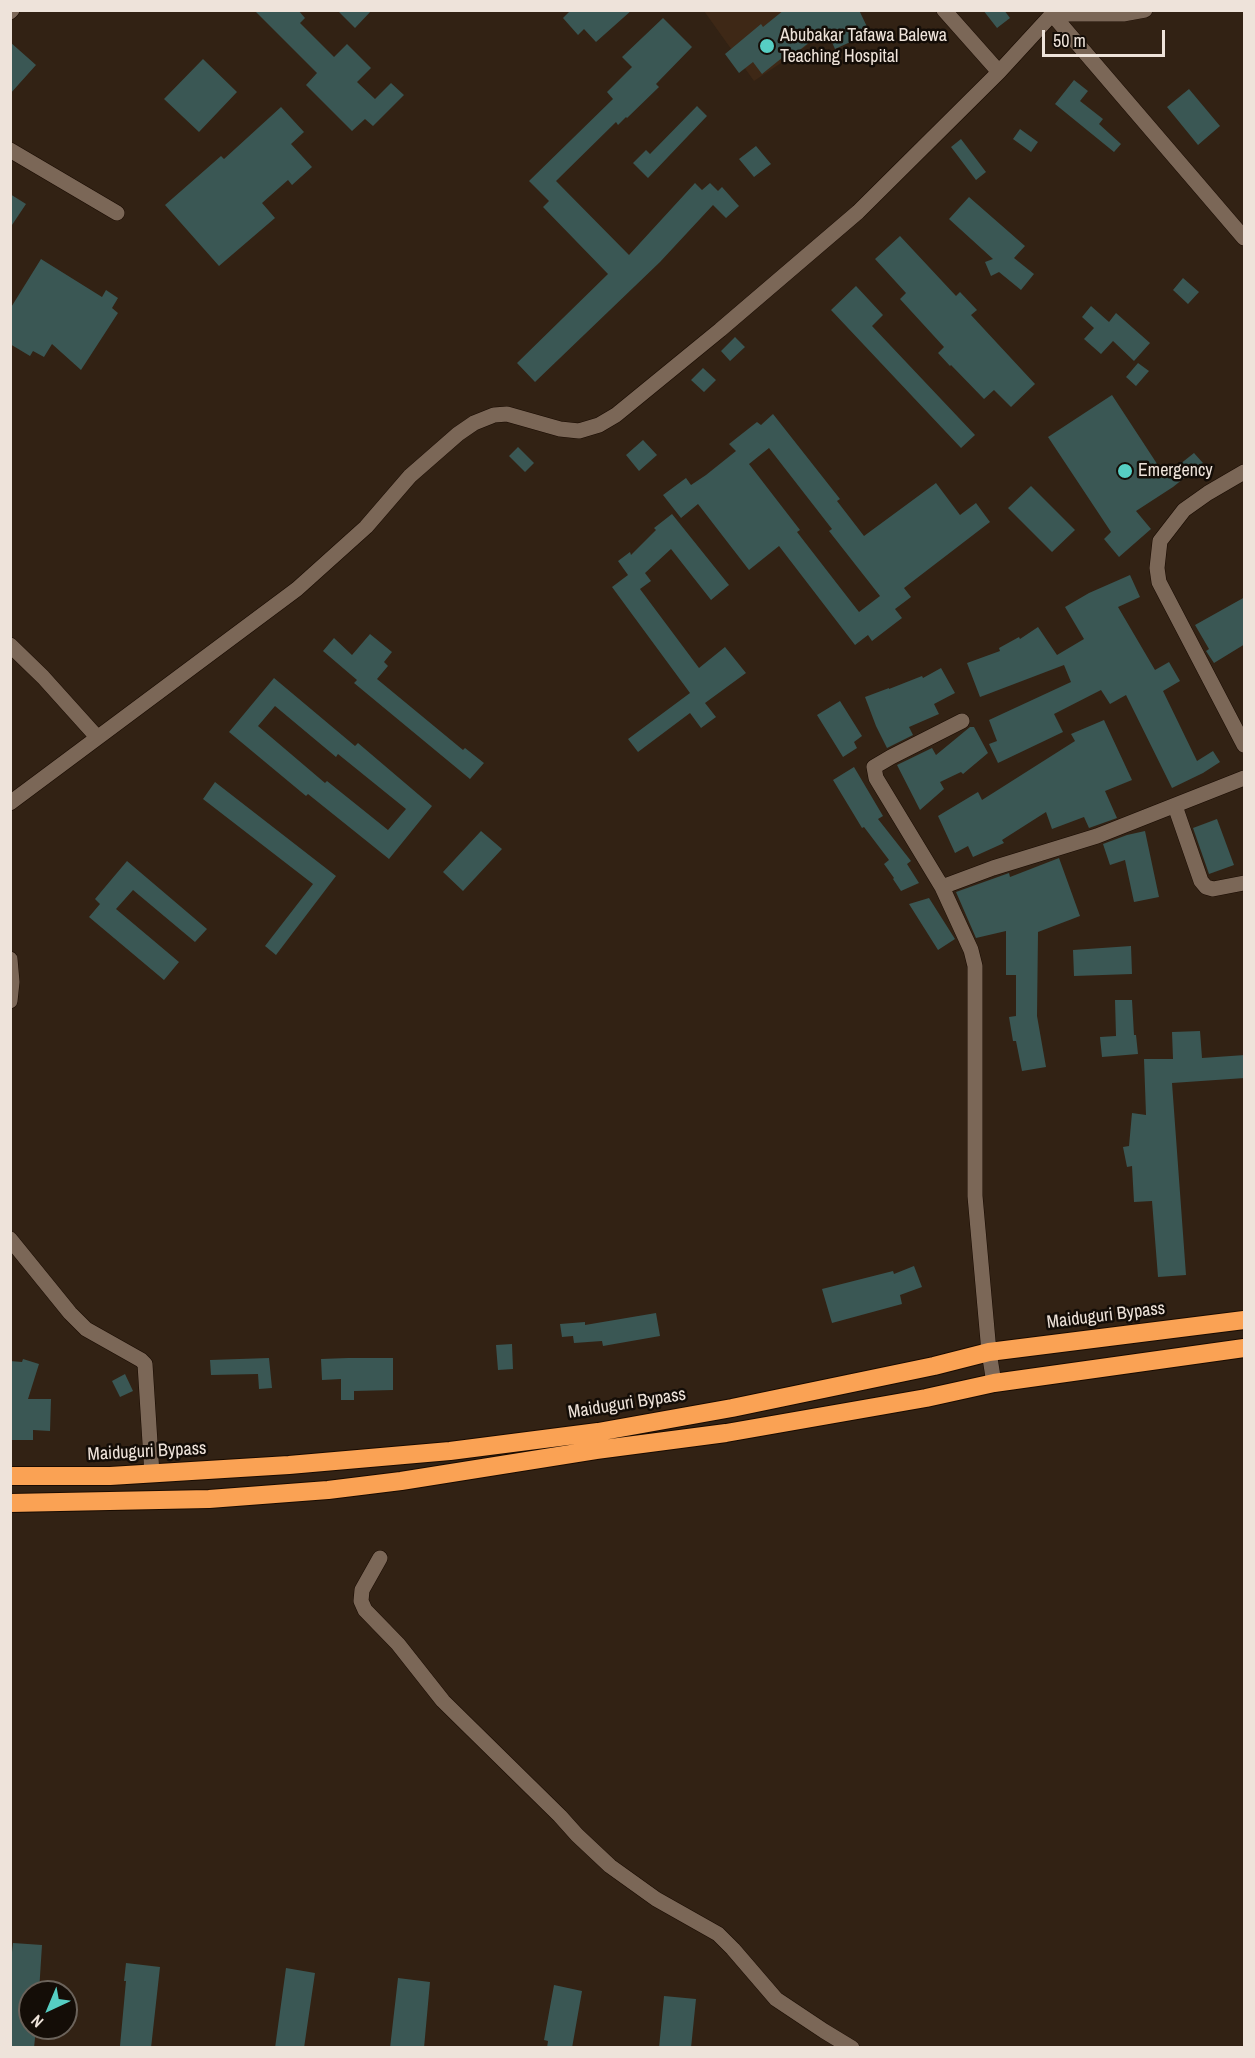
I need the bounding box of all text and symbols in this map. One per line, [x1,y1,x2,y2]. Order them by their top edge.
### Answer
scale bar [1045,18,1168,56]
place label: Abubakar Tafawa Balewa Teaching Hospital [780,25,947,68]
text: 50 m [1053,28,1086,53]
marker: Abubakar Tafawa Balewa Teaching Hospital [758,37,776,55]
place label: Emergency [1138,460,1213,482]
marker: Emergency [1116,462,1134,480]
street label: Maiduguri Bypass [1046,1298,1166,1334]
street label: Maiduguri Bypass [567,1384,687,1424]
street label: Maiduguri Bypass [87,1438,207,1466]
north arrow [18,1980,78,2040]
text: N [26,2010,48,2033]

